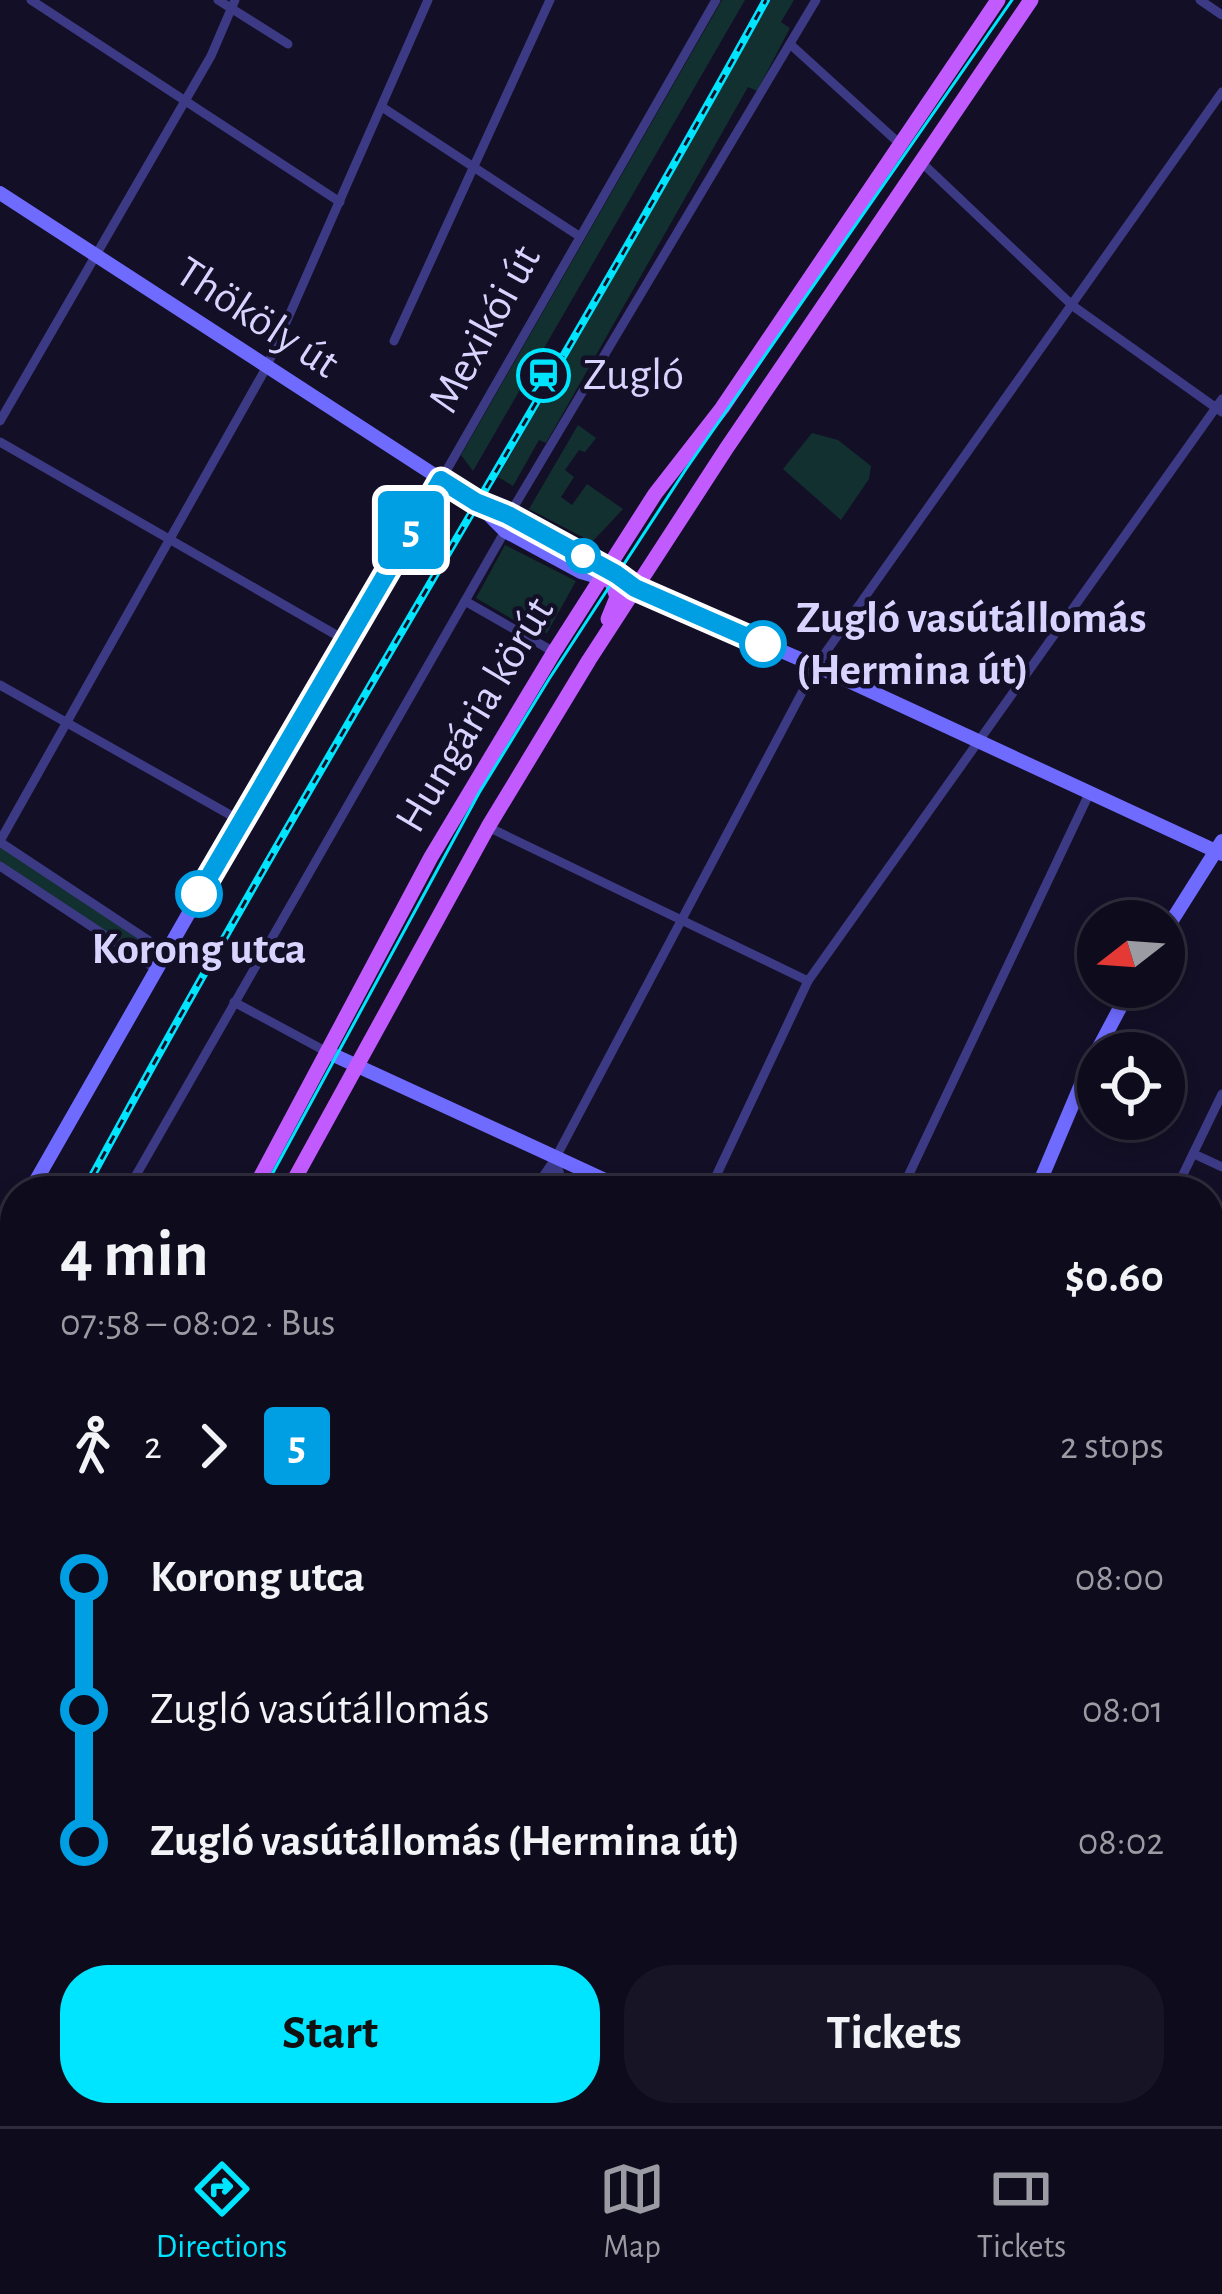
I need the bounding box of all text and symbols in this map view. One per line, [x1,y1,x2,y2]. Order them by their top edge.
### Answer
street label: Mexikói út [421,238,549,420]
street label: Thököly út [168,249,346,387]
station icon: Zugló [516,347,572,403]
place label: Zugló [583,353,684,398]
line badge: 5 [372,491,450,569]
text: 5 [402,509,420,551]
unlabelled marker [567,540,599,572]
street label: Hungária körút [388,590,562,840]
place label: Zugló vasútállomás (Hermina út) [796,596,1146,693]
marker: Zugló vasútállomás (Hermina út) [741,622,785,666]
marker: Korong utca [177,872,221,916]
north arrow [1077,900,1185,1008]
map controls [1077,900,1185,1140]
place label: Korong utca [92,927,306,972]
button: locate [1077,1032,1185,1140]
text: 4 min [60,1222,209,1288]
text: $0.60 [1065,1255,1164,1300]
text: 07:58 – 08:02 · Bus [60,1304,335,1343]
icon: walk [60,1413,126,1479]
icon: forward [180,1413,246,1479]
text: 5 [288,1425,306,1467]
text: 2 [144,1427,162,1466]
text: 2 stops [1060,1427,1164,1466]
text: Korong utca [150,1555,365,1600]
text: 08:00 [1075,1559,1164,1598]
text: Zugló vasútállomás [150,1687,490,1732]
text: 08:01 [1082,1691,1164,1730]
text: Zugló vasútállomás (Hermina út) [150,1819,740,1864]
text: 08:02 [1078,1823,1164,1862]
button: Start [60,1965,600,2103]
button: Tickets [624,1965,1164,2103]
tab: Directions [156,2156,287,2268]
tab: Map [599,2156,665,2268]
tab: Tickets [977,2156,1066,2268]

